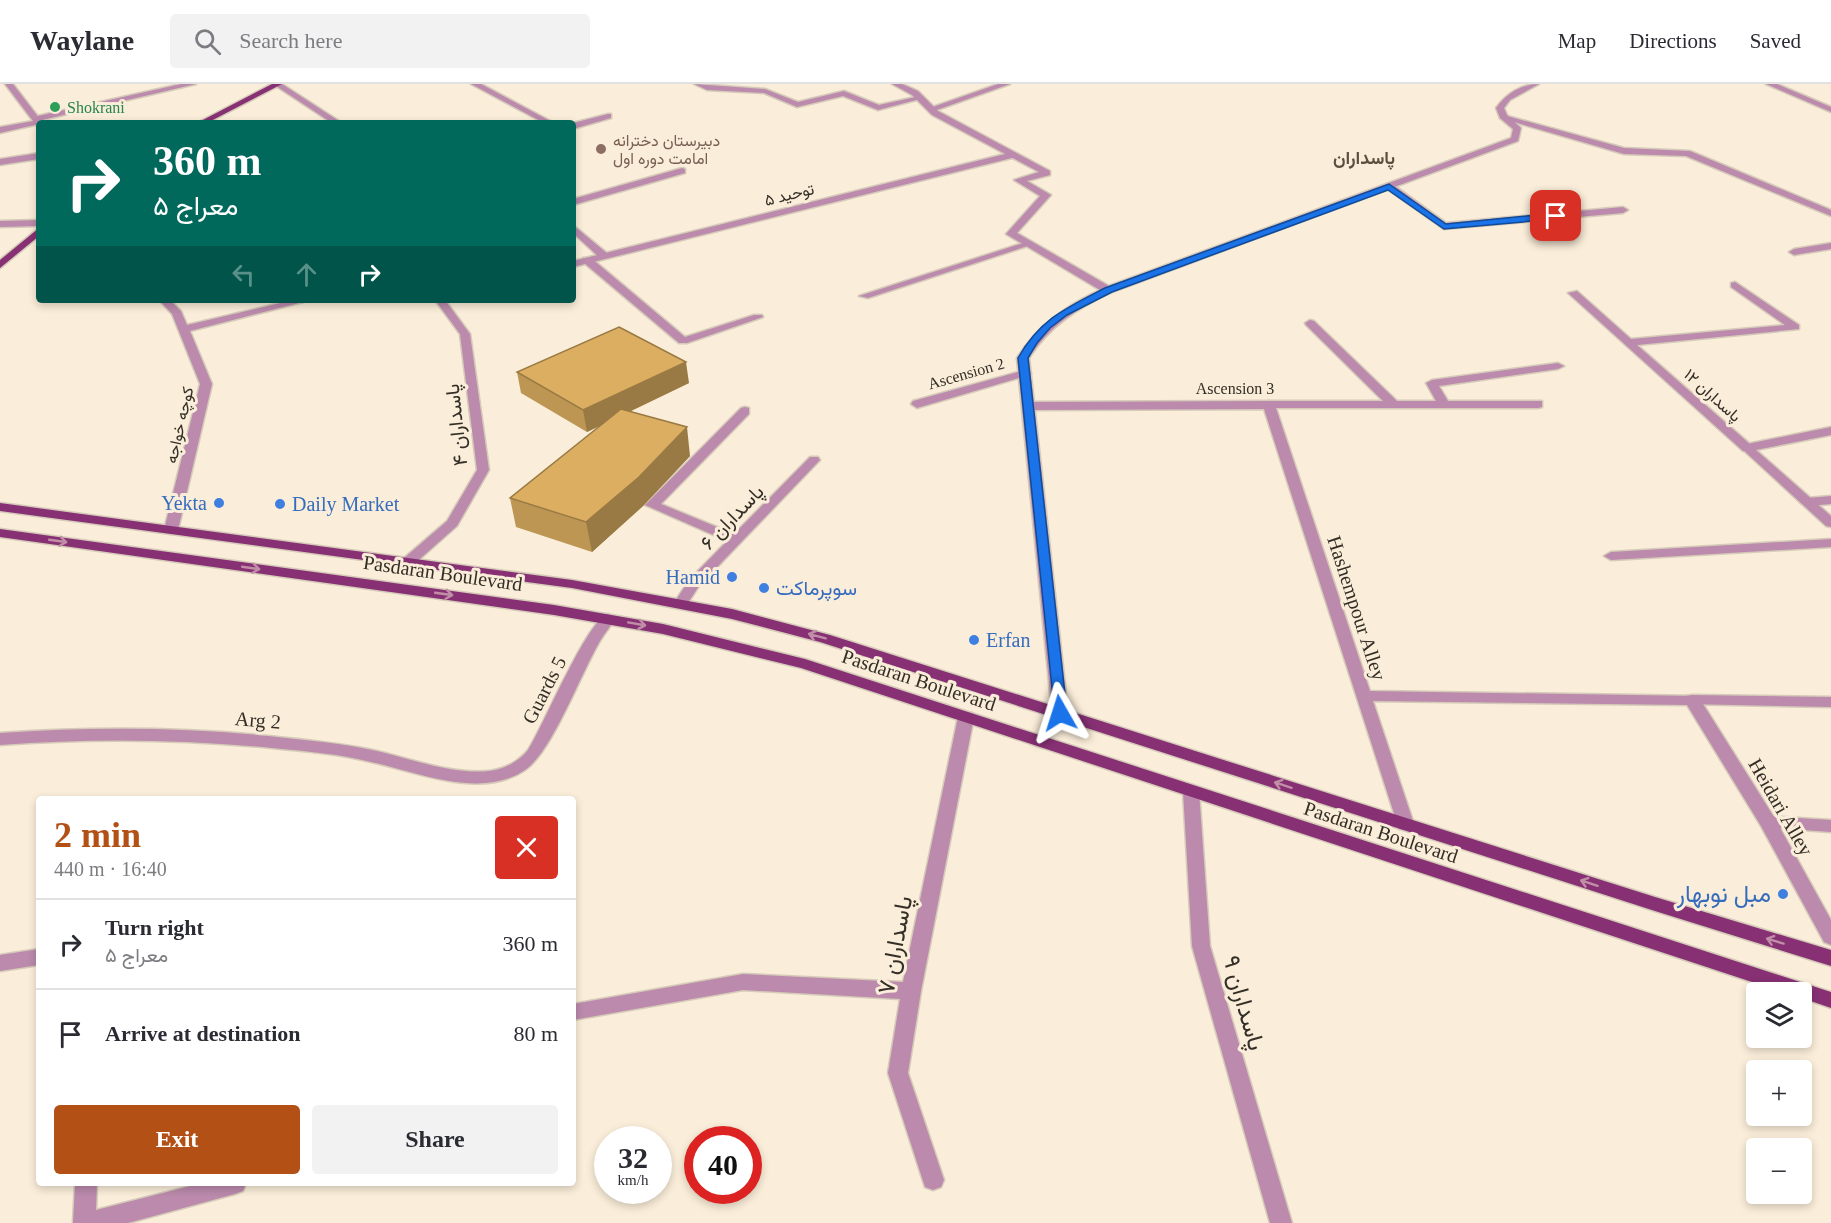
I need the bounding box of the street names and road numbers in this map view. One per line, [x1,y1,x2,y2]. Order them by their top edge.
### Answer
street label: توحید ۵ [763,180,816,211]
street label: Ascension 2 [926,354,1006,392]
street label: پاسداران ۱۲ [1679,366,1744,427]
street label: Ascension 3 [1196,380,1274,397]
street label: پاسداران ۴ [441,382,474,467]
street label: کوچه خواجه [162,385,199,466]
street label: پاسداران ۶ [696,480,770,556]
street label: Hashempour Alley [1322,533,1391,683]
street label: Pasdaran Boulevard [362,551,524,595]
street label: Pasdaran Boulevard [839,645,999,715]
street label: Guards 5 [518,653,570,727]
street label: Arg 2 [234,707,282,734]
street label: Heidari Alley [1744,755,1818,860]
street label: Pasdaran Boulevard [1301,797,1461,867]
street label: پاسداران ۷ [873,894,920,997]
street label: پاسداران ۹ [1215,953,1270,1054]

